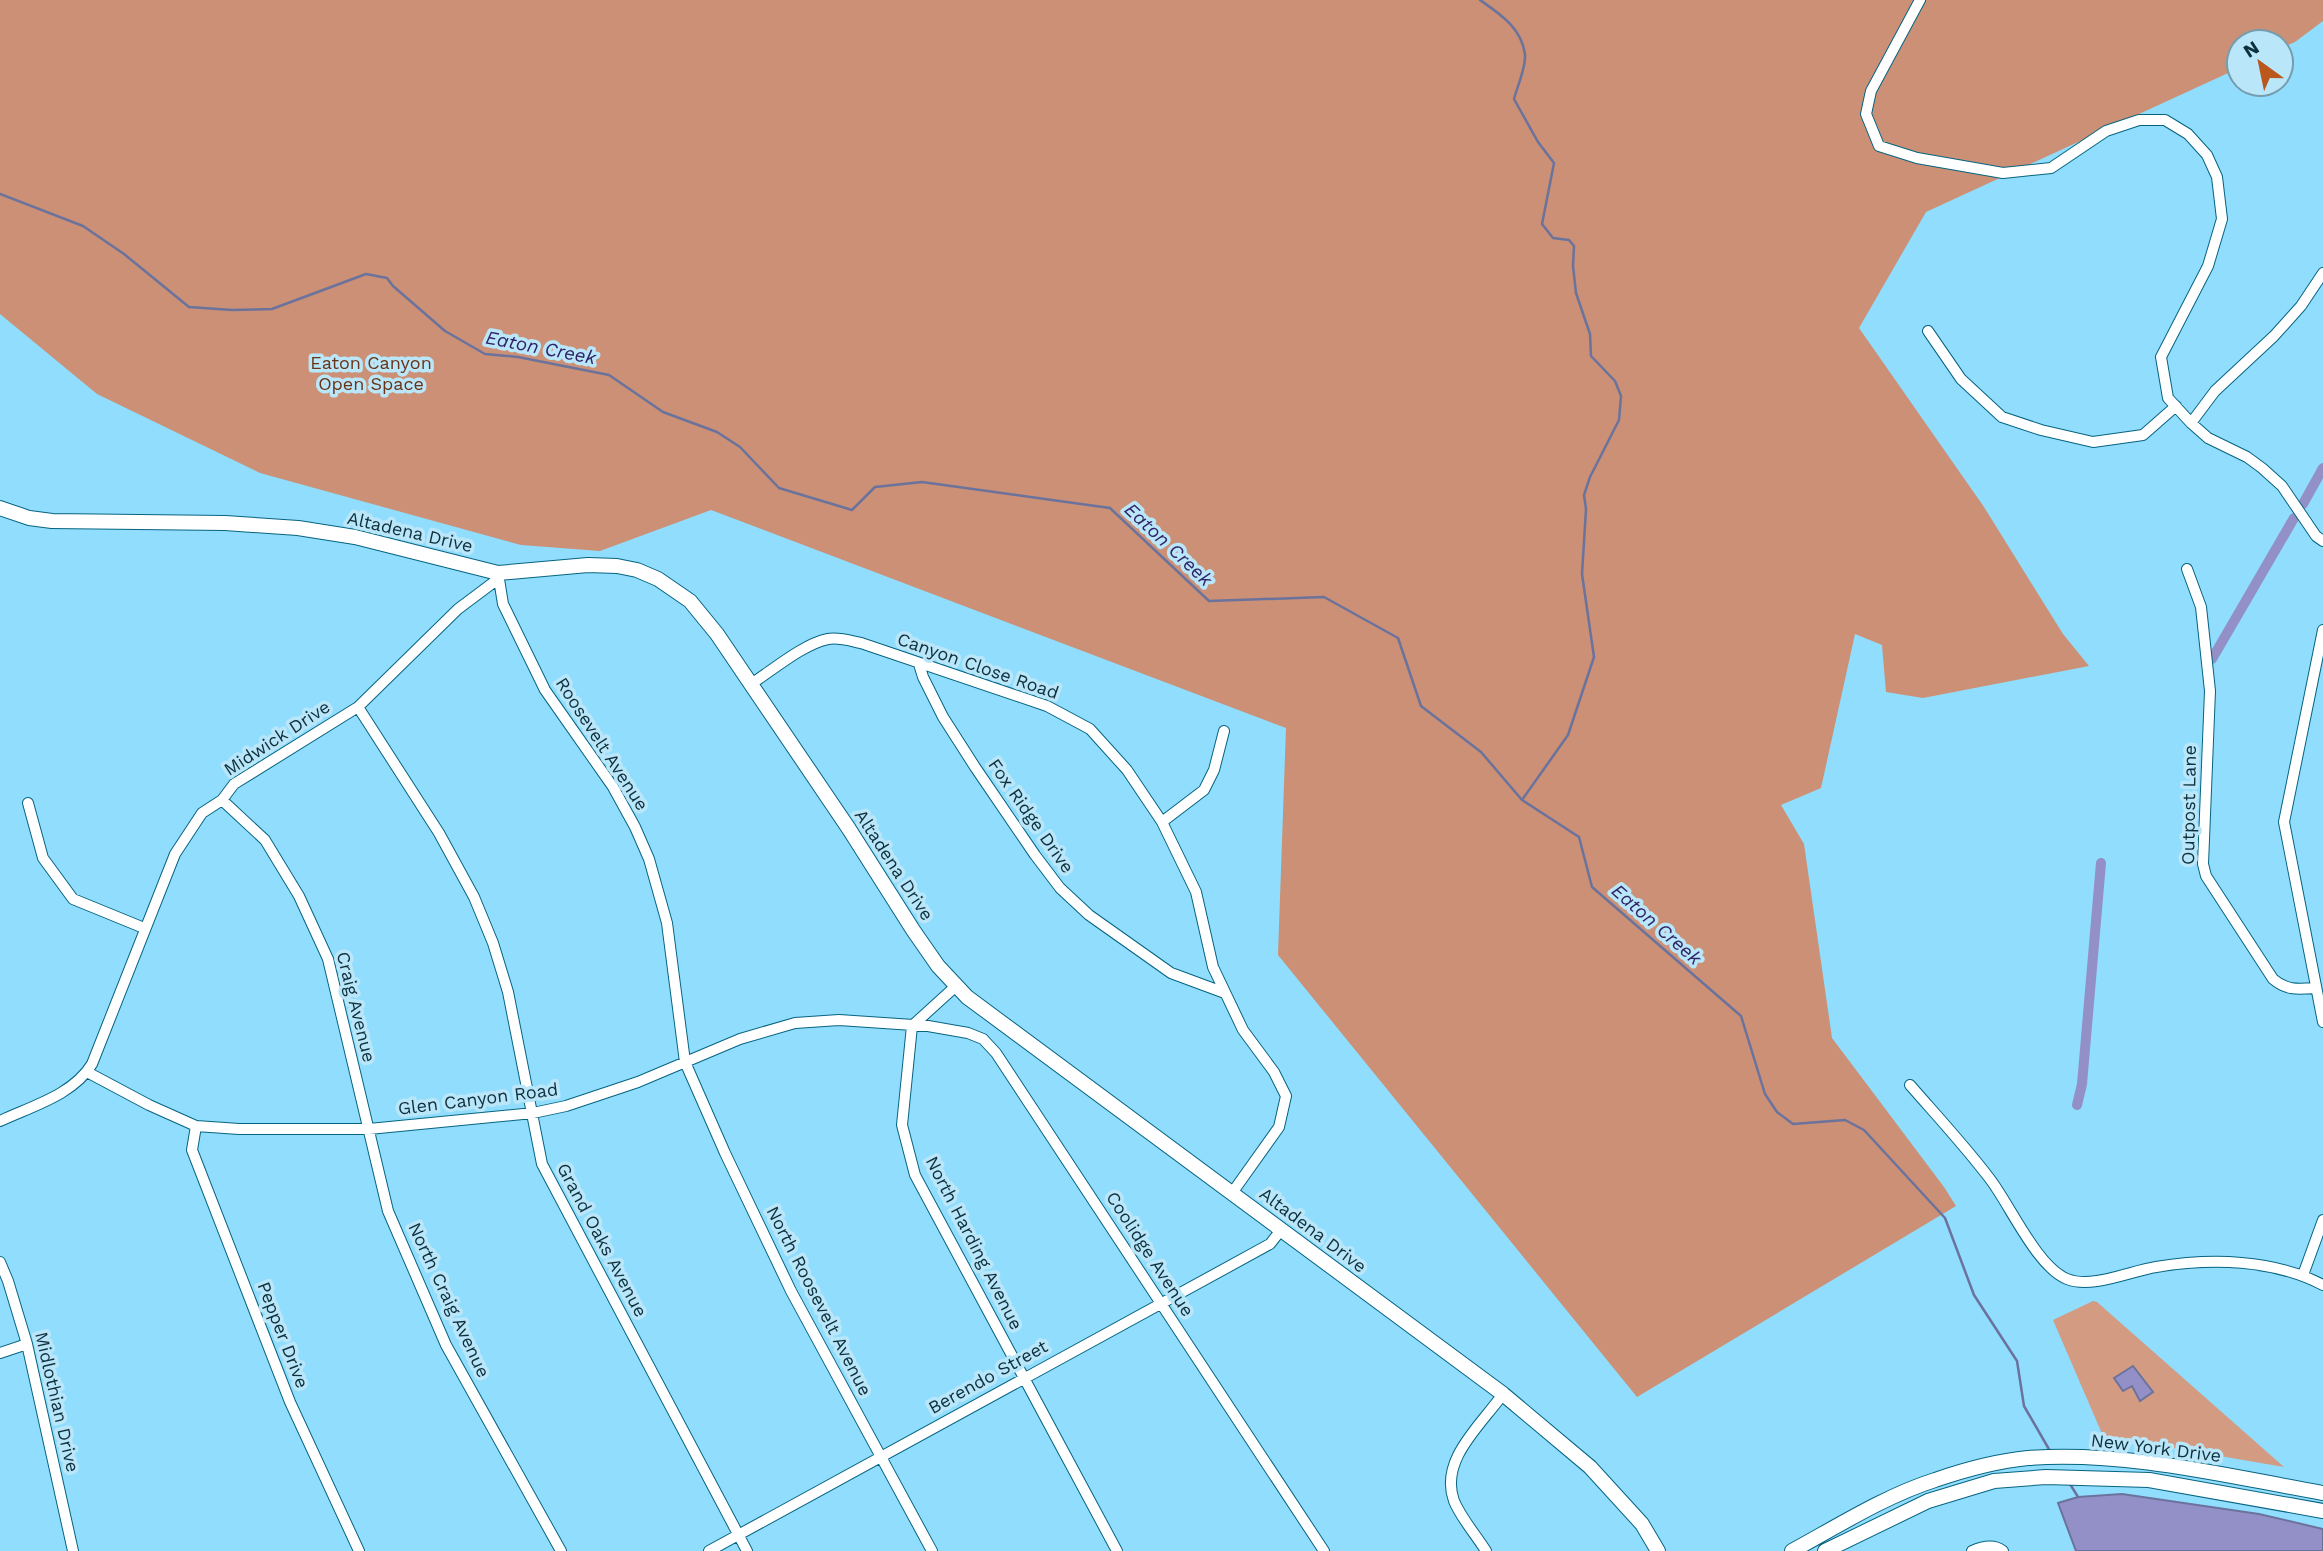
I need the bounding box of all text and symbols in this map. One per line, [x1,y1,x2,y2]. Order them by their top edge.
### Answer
north arrow [2225,28,2295,98]
text: N [2239,36,2263,63]
water label: Eaton Creek [484,326,599,370]
park label: Eaton Canyon Open Space [310,352,432,394]
water label: Eaton Creek [1120,498,1218,591]
street label: Altadena Drive [345,507,475,556]
street label: Canyon Close Road [895,628,1062,703]
street label: Roosevelt Avenue [552,673,653,814]
street label: Midwick Drive [220,696,334,780]
street label: Outpost Lane [2177,745,2200,865]
street label: Fox Ridge Drive [984,755,1079,877]
street label: Altadena Drive [851,805,938,924]
water label: Eaton Creek [1607,879,1707,970]
street label: Craig Avenue [333,949,380,1064]
street label: Glen Canyon Road [397,1078,559,1119]
street label: North Harding Avenue [922,1153,1027,1333]
street label: Grand Oaks Avenue [553,1159,652,1320]
street label: Altadena Drive [1256,1183,1371,1277]
street label: Coolidge Avenue [1102,1187,1199,1320]
street label: North Roosevelt Avenue [762,1202,876,1399]
street label: North Craig Avenue [404,1219,495,1381]
street label: Pepper Drive [254,1279,313,1391]
street label: Midlothian Drive [31,1330,84,1474]
street label: Berendo Street [924,1335,1051,1418]
street label: New York Drive [2090,1429,2222,1466]

